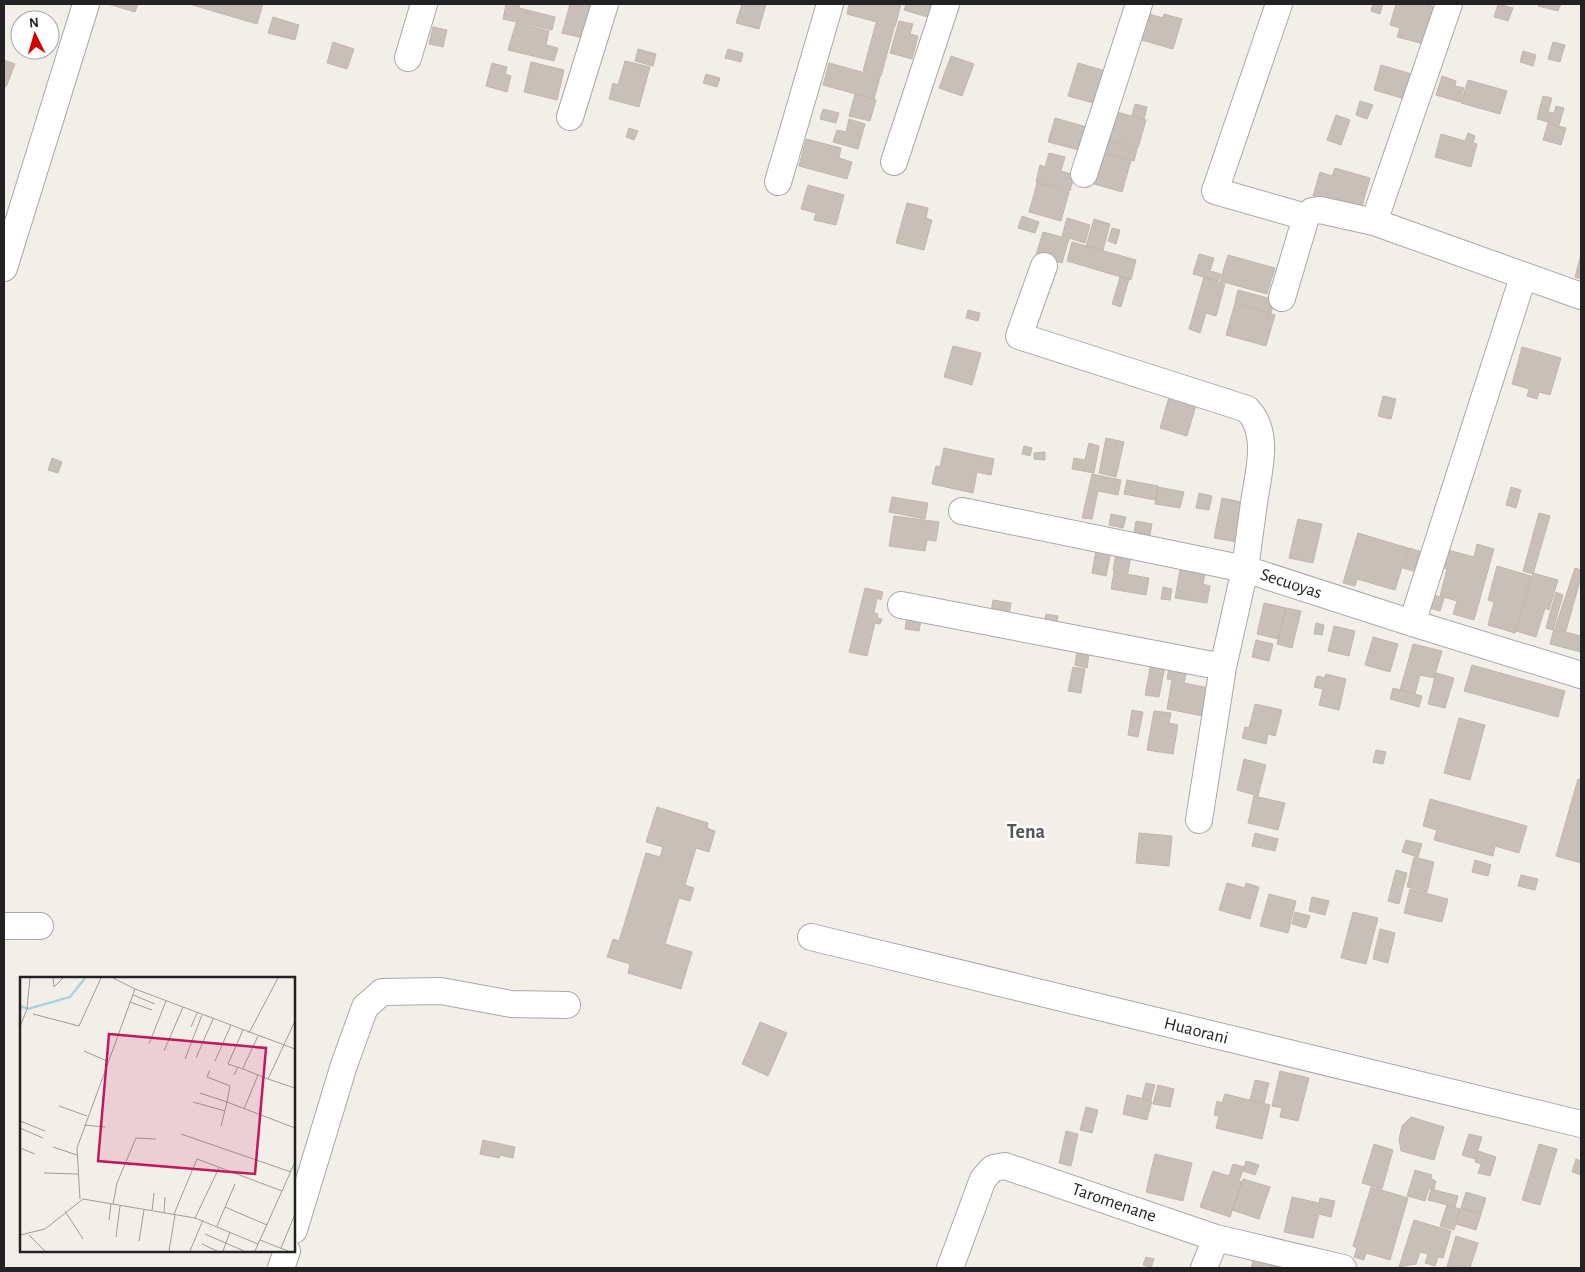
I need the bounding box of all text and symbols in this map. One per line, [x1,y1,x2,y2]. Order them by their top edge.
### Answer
north arrow [10,10,60,60]
text: N [28,16,39,30]
street label: Secuoyas [1258,566,1324,602]
district label: Tena [1007,822,1046,842]
inset map [20,977,295,1252]
street label: Huaorani [1162,1014,1230,1048]
street label: Taromenane [1069,1180,1159,1226]

